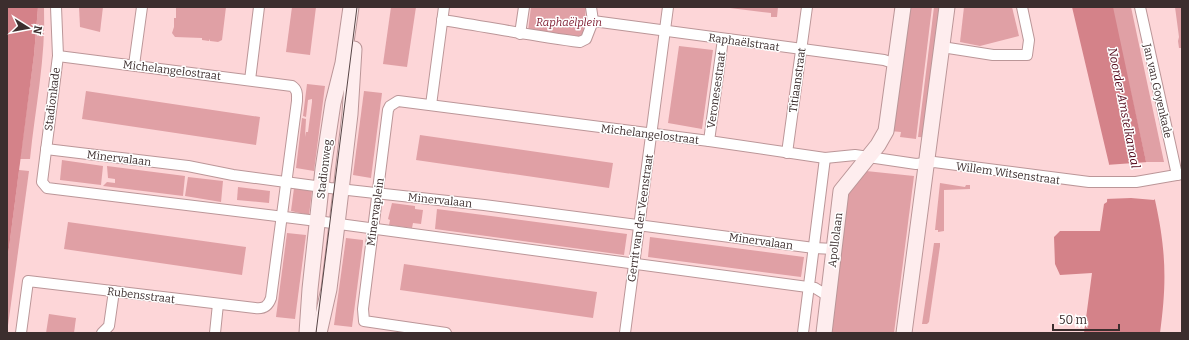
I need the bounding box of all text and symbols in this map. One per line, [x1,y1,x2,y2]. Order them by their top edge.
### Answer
north arrow [8,8,48,48]
park label: Raphaëlplein [536,16,602,29]
text: N [30,24,45,36]
street label: Raphaëlstraat [708,31,780,54]
street label: Jan van Goyenkade [1140,42,1175,140]
water label: Noorder Amstelkanaal [1105,46,1143,170]
street label: Titiaanstraat [787,47,808,113]
street label: Veronesestraat [705,51,728,129]
street label: Michelangelostraat [122,58,222,83]
street label: Stadionkade [42,67,63,132]
street label: Michelangelostraat [600,122,700,147]
street label: Stadionweg [314,139,335,200]
street label: Minervalaan [86,148,152,169]
street label: Gerrit van der Veenstraat [625,153,656,283]
street label: Willem Witsenstraat [955,160,1061,187]
street label: Minervaplein [364,177,387,247]
street label: Minervalaan [407,191,473,210]
street label: Apollolaan [826,212,845,268]
street label: Minervalaan [728,231,794,252]
street label: Rubensstraat [106,285,176,306]
scale bar [1053,306,1119,332]
text: 50 m [1059,313,1088,327]

